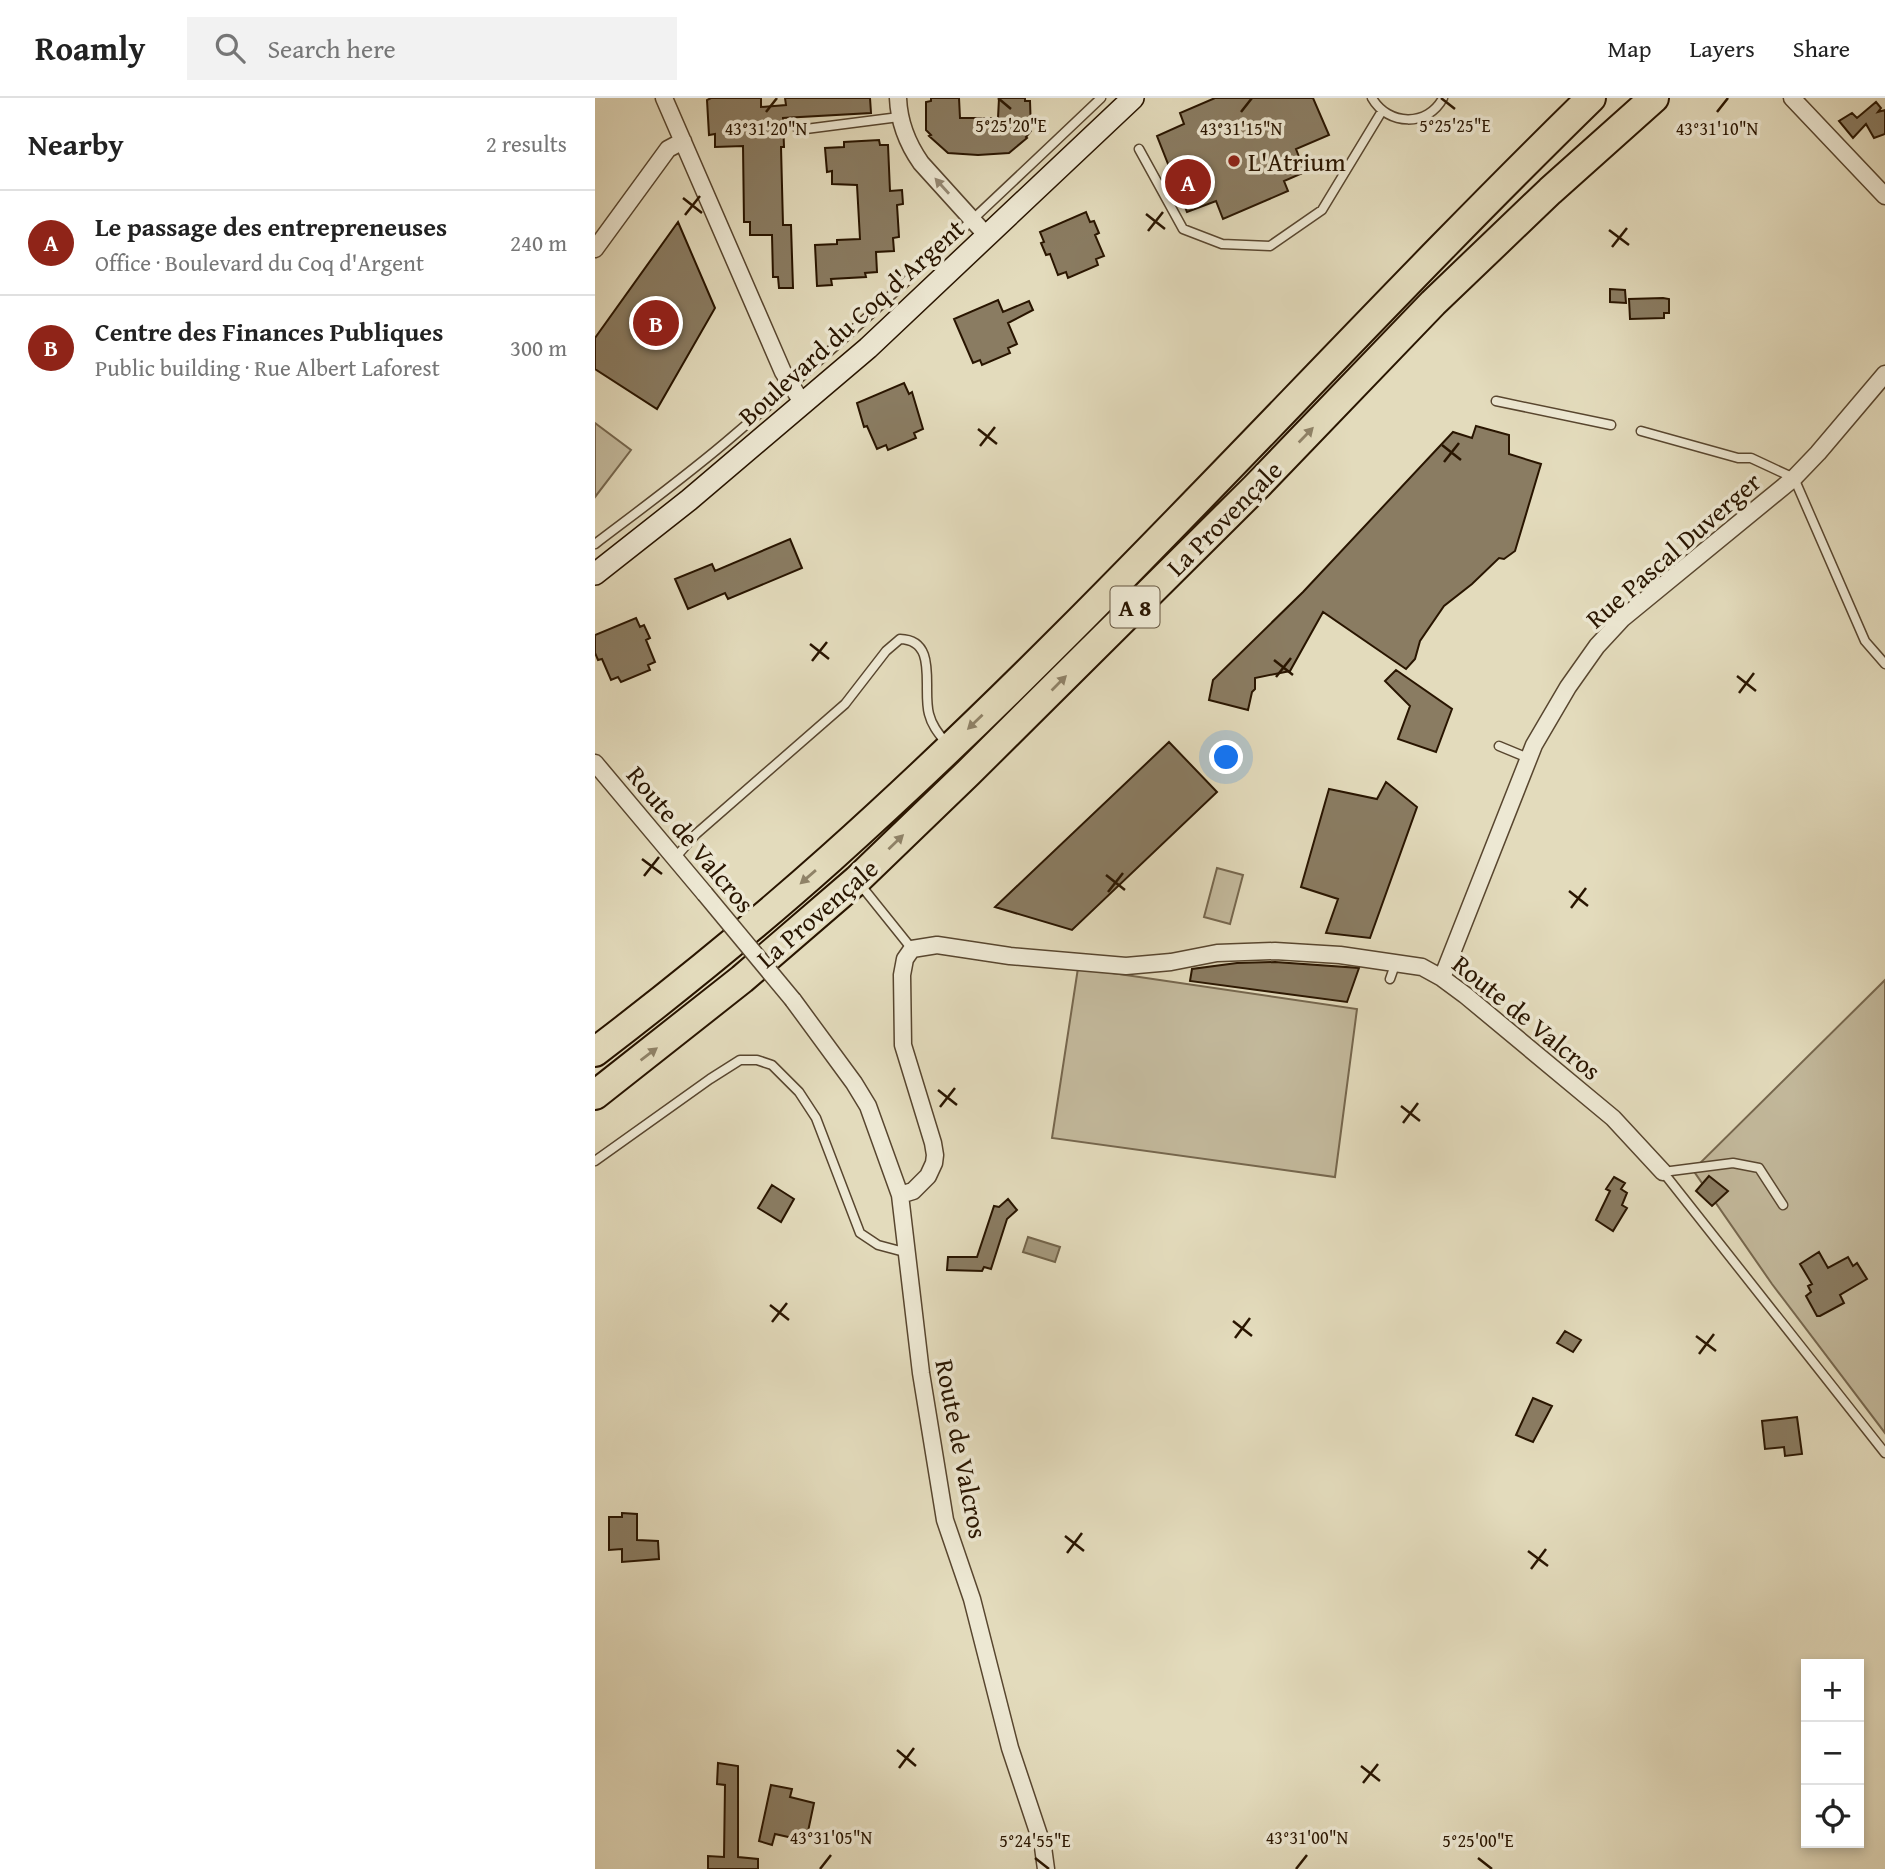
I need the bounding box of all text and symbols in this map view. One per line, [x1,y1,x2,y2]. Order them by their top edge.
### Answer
search box [187,17,677,80]
text: Roamly [35,24,145,72]
icon: search [211,29,249,67]
text: Search here [267,29,396,68]
text: Map [1608,31,1651,66]
text: Layers [1689,31,1755,66]
text: Share [1793,31,1850,66]
text: 5°25'20"E [975,112,1047,139]
text: 5°25'25"E [1419,112,1491,139]
text: 43°31'20"N [725,115,808,142]
text: 43°31'15"N [1200,115,1283,142]
text: 43°31'10"N [1676,115,1759,142]
text: Nearby [28,122,124,166]
text: 2 results [486,127,567,160]
place label: L'Atrium [1248,142,1346,181]
marker: L'Atrium [1226,153,1242,169]
pin: A [1165,156,1211,208]
one-way arrow [934,177,950,195]
text: Le passage des entrepreneuses [95,207,447,246]
street label: Boulevard du Coq d'Argent [729,210,973,434]
text: A [44,226,58,259]
text: 240 m [510,226,567,259]
text: Office · Boulevard du Coq d'Argent [95,246,424,279]
pin: B [633,297,679,349]
text: Centre des Finances Publiques [95,312,443,351]
text: B [44,331,58,364]
text: 300 m [510,331,567,364]
text: Public building · Rue Albert Laforest [95,351,440,384]
one-way arrow [1298,427,1314,444]
street label: La Provençale [1157,451,1291,585]
street label: Rue Pascal Duverger [1577,462,1770,637]
road number: A 8 [1111,586,1159,628]
one-way arrow [1050,674,1067,691]
one-way arrow [968,713,984,730]
your location [1209,740,1243,774]
street label: Route de Valcros [618,757,764,921]
one-way arrow [887,834,904,850]
street label: La Provençale [748,849,886,977]
one-way arrow [800,869,817,884]
street label: Route de Valcros [1444,945,1610,1089]
one-way arrow [640,1046,658,1061]
street label: Route de Valcros [926,1356,998,1542]
map controls [1801,1659,1864,1848]
button: + [1801,1659,1864,1722]
button: − [1801,1722,1864,1785]
button: locate [1801,1785,1864,1848]
text: 43°31'05"N [790,1824,873,1851]
text: 43°31'00"N [1266,1824,1349,1851]
text: 5°24'55"E [999,1827,1071,1854]
text: 5°25'00"E [1442,1827,1514,1854]

